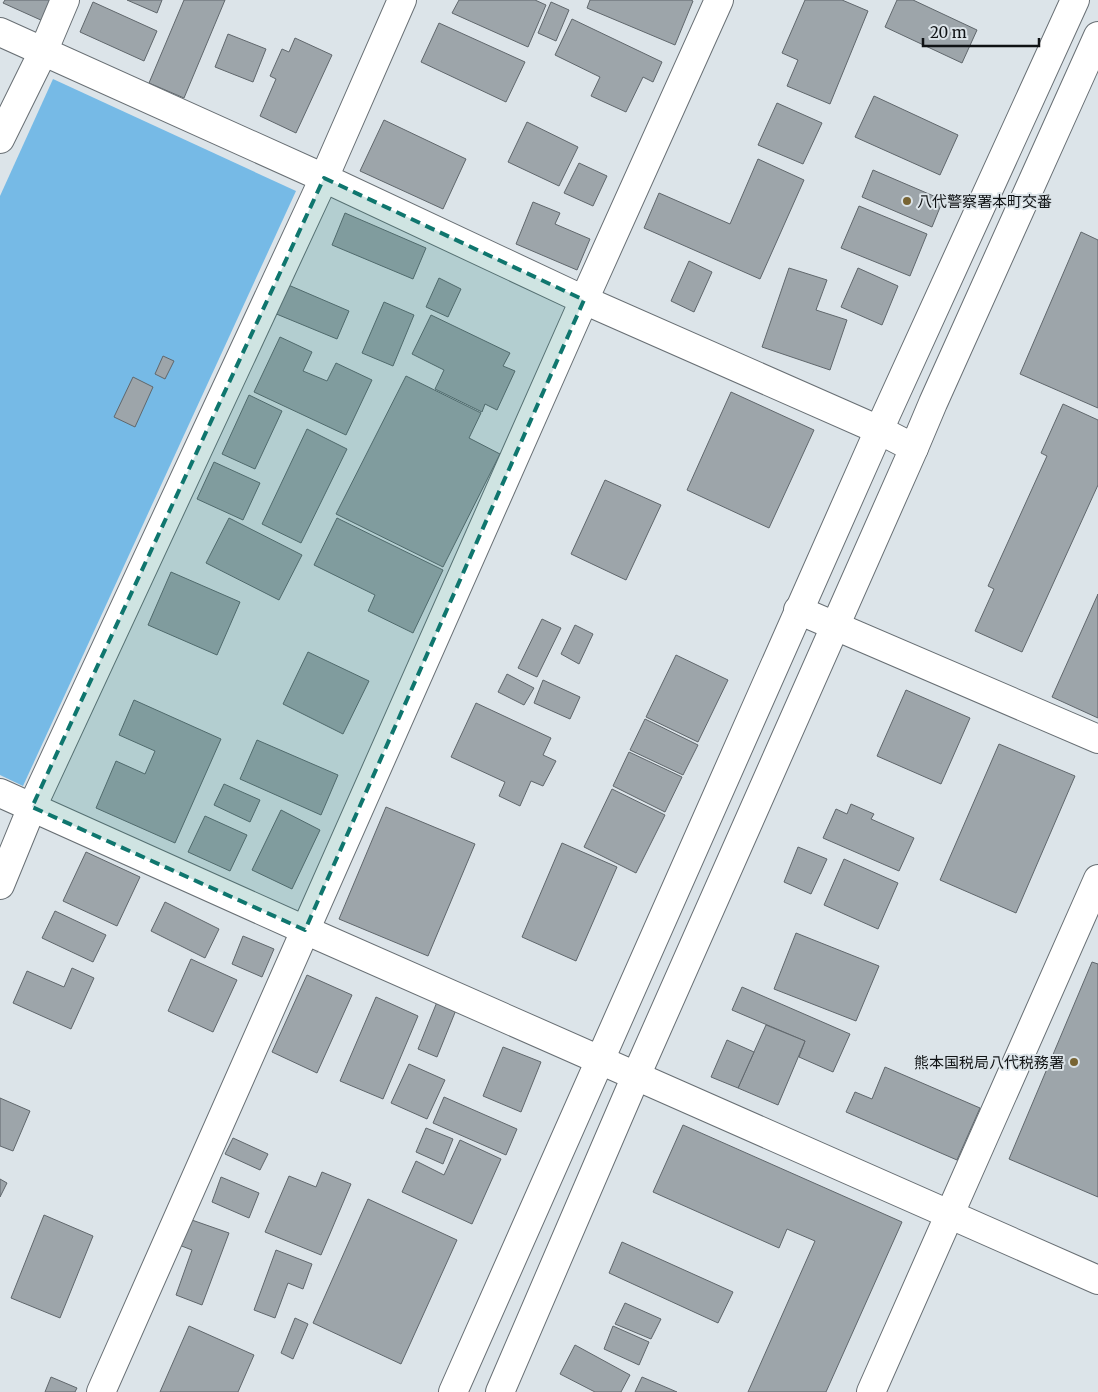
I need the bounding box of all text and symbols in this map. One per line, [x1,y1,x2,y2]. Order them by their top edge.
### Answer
scale bar [923,15,1039,47]
text: 20 m [930,23,967,42]
place label: 八代警察署本町交番 [917,192,1052,211]
marker: 八代警察署本町交番 [901,195,913,207]
place label: 熊本国税局八代税務署 [914,1053,1064,1072]
marker: 熊本国税局八代税務署 [1068,1056,1080,1068]

